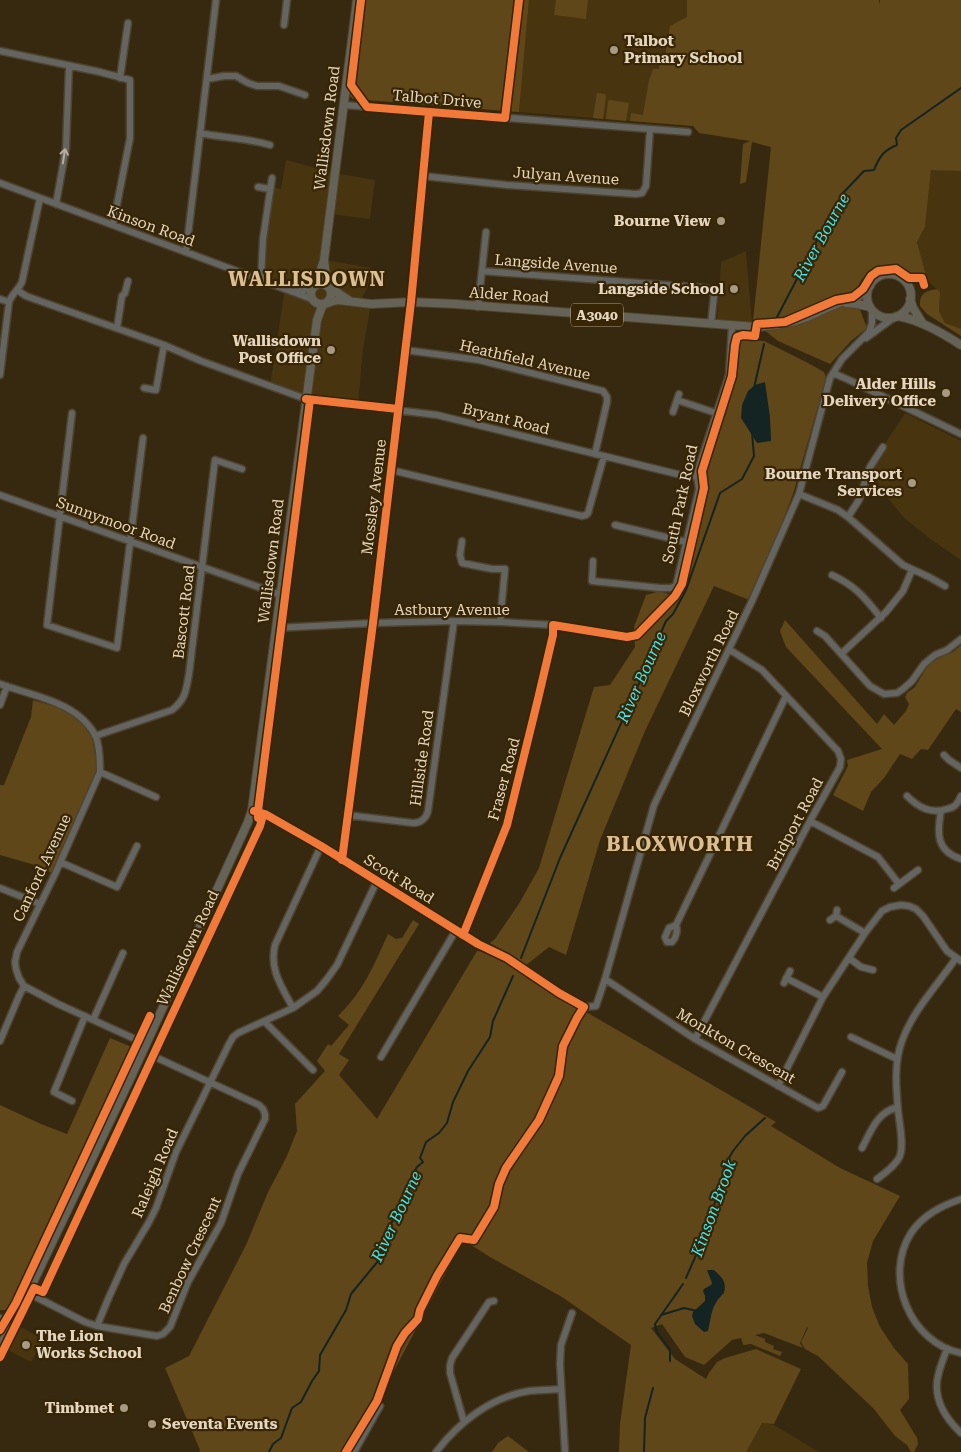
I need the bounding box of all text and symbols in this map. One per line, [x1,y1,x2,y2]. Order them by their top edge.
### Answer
place label: Talbot Primary School [624,32,742,67]
marker: Talbot Primary School [608,44,620,56]
street label: Wallisdown Road [310,64,344,191]
street label: Talbot Drive [392,86,482,112]
one-way arrow [60,148,70,164]
street label: Julyan Avenue [512,163,620,189]
water label: River Bourne [789,190,853,285]
street label: Kinson Road [105,202,198,250]
place label: Bourne View [614,212,711,230]
marker: Bourne View [715,215,727,227]
street label: Langside Avenue [494,251,618,277]
district label: WALLISDOWN [228,267,386,291]
place label: Langside School [598,280,724,298]
street label: Alder Road [468,283,550,307]
marker: Langside School [728,283,740,295]
road number: A3040 [571,304,623,326]
place label: Wallisdown Post Office [233,332,321,367]
street label: Heathfield Avenue [458,336,592,384]
marker: Wallisdown Post Office [325,344,337,356]
place label: Alder Hills Delivery Office [823,375,936,410]
marker: Alder Hills Delivery Office [940,387,952,399]
street label: Bryant Road [461,399,552,439]
street label: Mossley Avenue [358,438,390,556]
street label: South Park Road [659,443,701,565]
place label: Bourne Transport Services [765,465,902,500]
marker: Bourne Transport Services [906,477,918,489]
street label: Sunnymoor Road [54,493,178,553]
street label: Wallisdown Road [254,497,288,624]
street label: Bascott Road [169,564,199,660]
street label: Astbury Avenue [394,601,510,619]
street label: Bloxworth Road [675,606,743,719]
water label: River Bourne [613,629,670,726]
street label: Hillside Road [406,708,438,807]
street label: Fraser Road [484,735,524,822]
street label: Bridport Road [763,774,827,873]
street label: Canford Avenue [9,811,75,925]
district label: BLOXWORTH [606,832,754,856]
street label: Scott Road [361,850,438,908]
street label: Wallisdown Road [153,887,223,1009]
street label: Monkton Crescent [673,1005,799,1088]
street label: Raleigh Road [128,1125,182,1220]
water label: Kinson Brook [687,1157,740,1260]
water label: River Bourne [367,1168,426,1265]
street label: Benbow Crescent [155,1193,225,1316]
place label: The Lion Works School [36,1327,142,1362]
marker: The Lion Works School [20,1339,32,1351]
place label: Timbmet [44,1399,114,1417]
marker: Timbmet [118,1402,130,1414]
place label: Seventa Events [162,1415,278,1433]
marker: Seventa Events [146,1418,158,1430]

